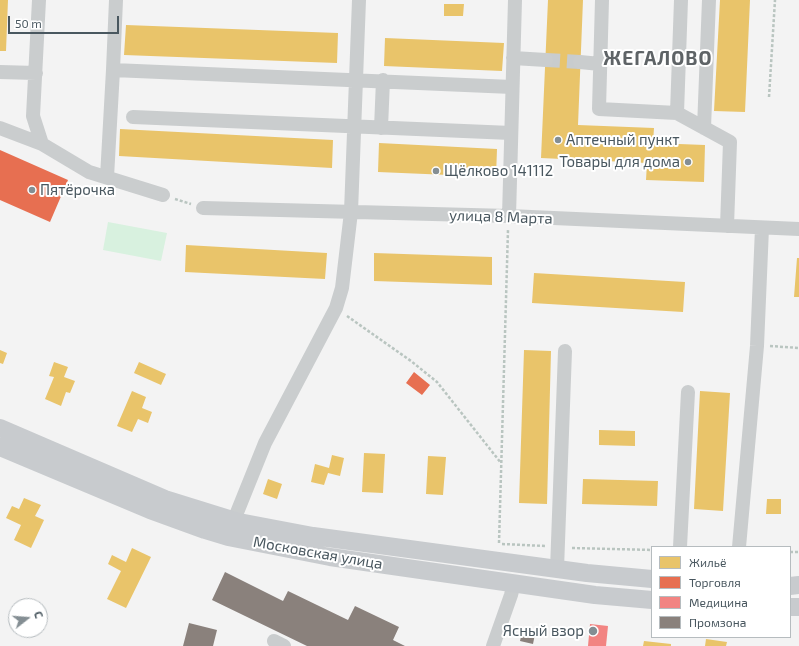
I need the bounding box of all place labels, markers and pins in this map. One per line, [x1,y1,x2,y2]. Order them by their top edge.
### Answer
place label: Аптечный пункт [566,131,680,149]
marker: Аптечный пункт [553,135,563,145]
place label: Товары для дома [559,153,680,171]
marker: Товары для дома [683,157,693,167]
place label: Щёлково 141112 [444,162,553,180]
marker: Щёлково 141112 [431,166,441,176]
place label: Пятёрочка [40,181,115,199]
marker: Пятёрочка [27,185,37,195]
place label: Ясный взор [503,622,584,640]
marker: Ясный взор [587,625,599,637]

